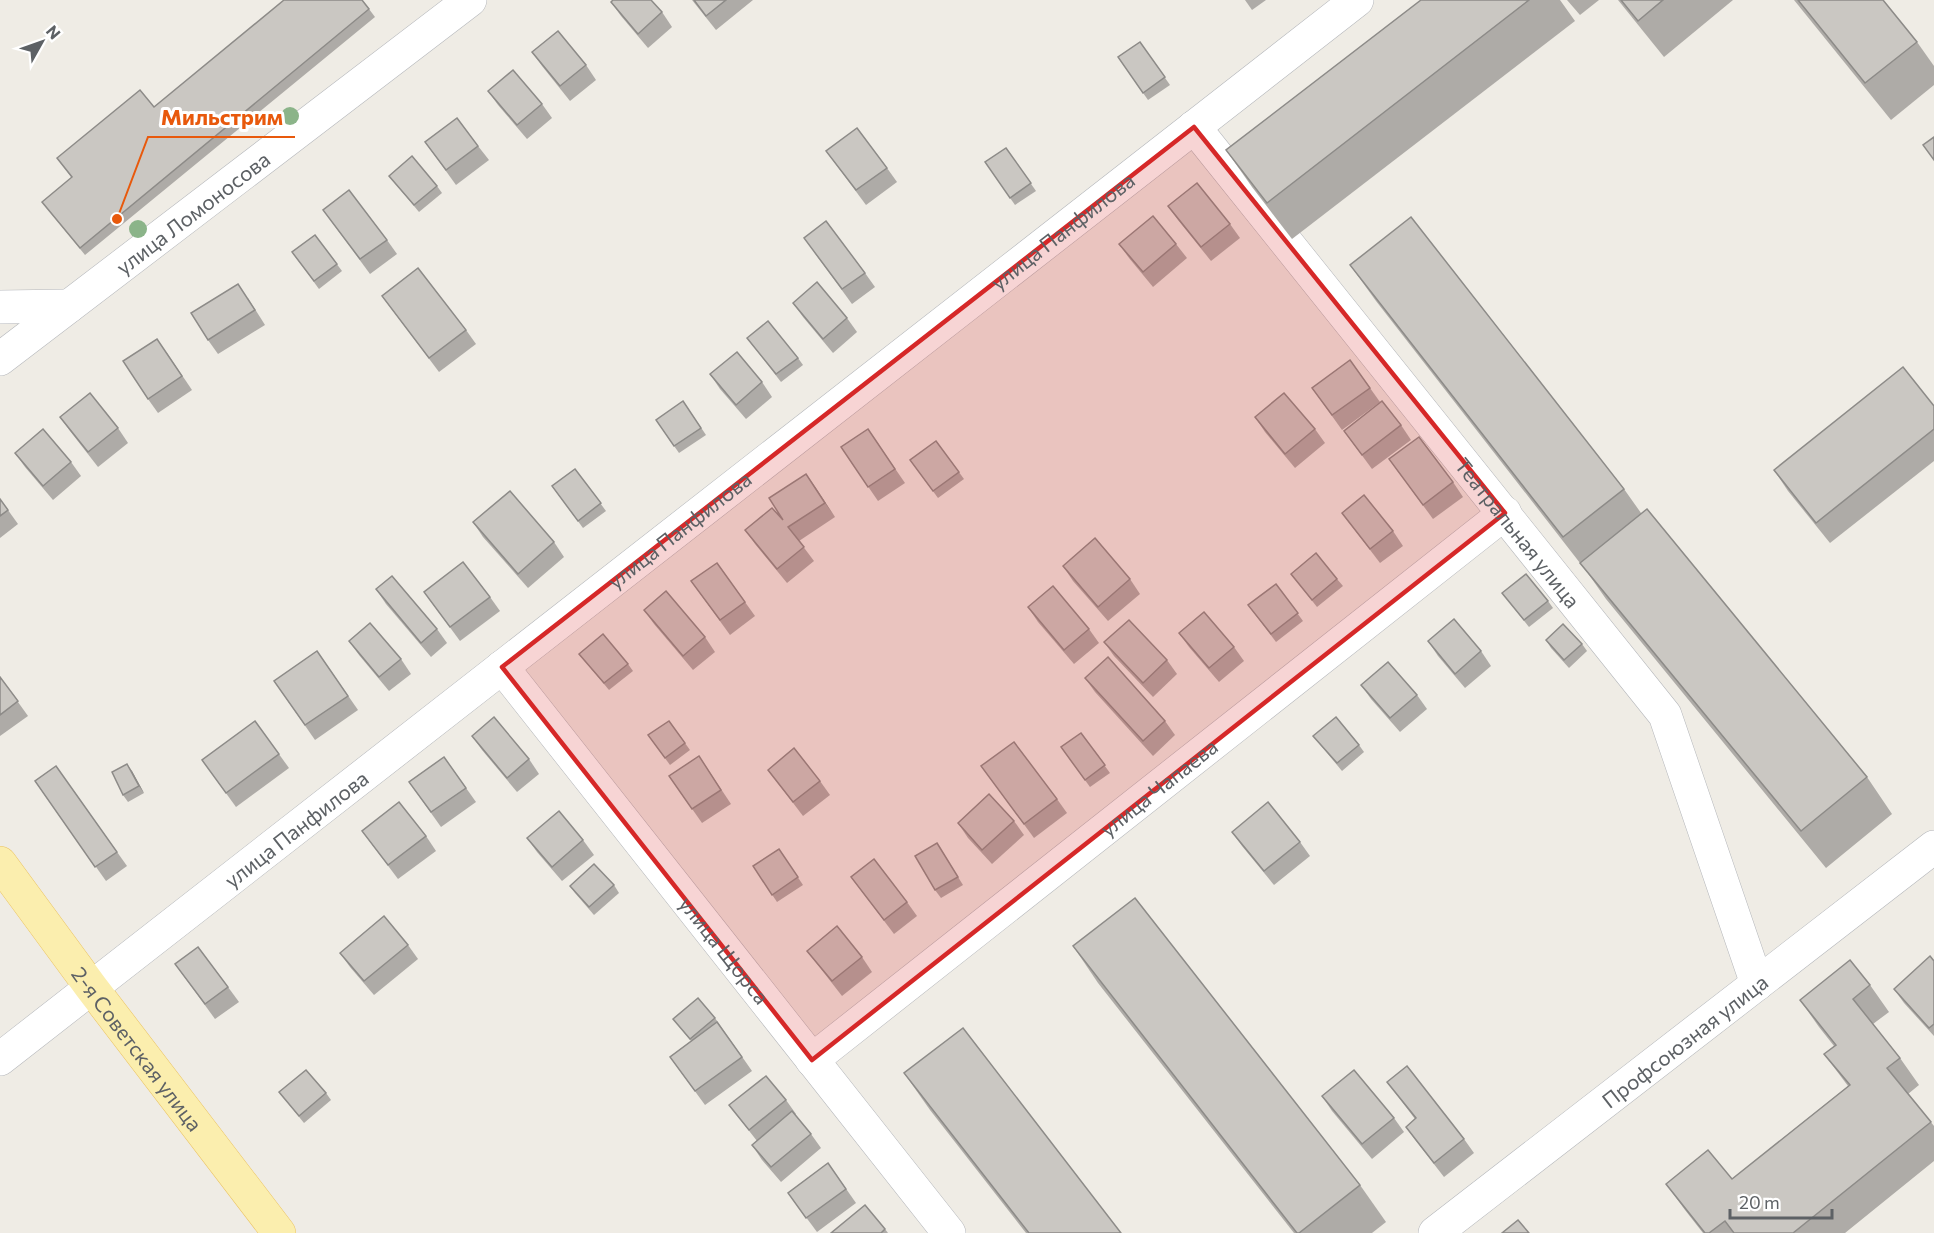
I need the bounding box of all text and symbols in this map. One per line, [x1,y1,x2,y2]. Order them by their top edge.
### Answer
north arrow [12,12,72,72]
text: N [43,21,65,43]
callout: Мильстрим [148,97,295,137]
text: Мильстрим [161,103,283,130]
street label: улица Ломоносова [111,145,274,279]
street label: улица Панфилова [985,166,1139,294]
street label: Театральная улица [1451,452,1586,612]
street label: улица Панфилова [602,465,756,593]
street label: улица Чапаева [1094,733,1222,841]
street label: улица Панфилова [219,764,372,892]
street label: улица Щорса [675,891,775,1008]
street label: 2-я Советская улица [68,961,208,1135]
street label: Профсоюзная улица [1596,968,1772,1112]
scale bar [1730,1182,1832,1220]
text: 20 m [1739,1191,1780,1213]

